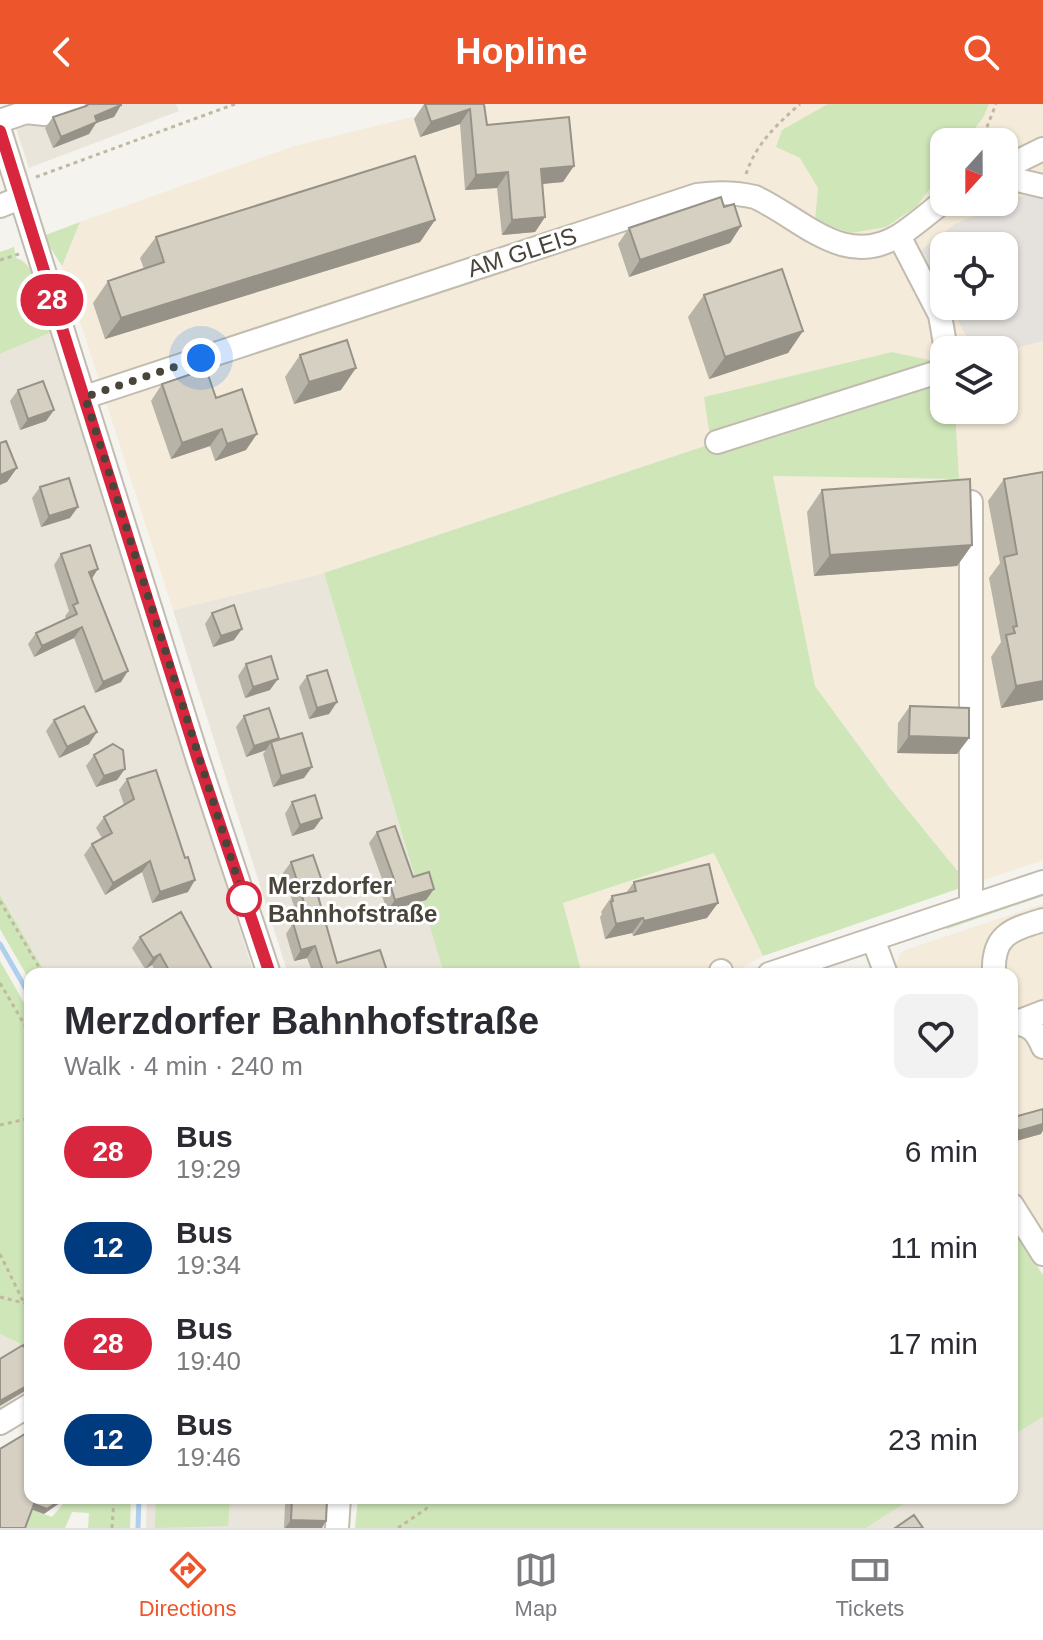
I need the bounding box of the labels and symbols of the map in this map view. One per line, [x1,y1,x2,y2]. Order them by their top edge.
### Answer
north arrow [930,128,1018,216]
street label: AM GLEIS [464,222,580,282]
line badge: 28 [16,274,88,326]
your location [181,338,221,378]
place label: Merzdorfer Bahnhofstraße [268,872,437,927]
marker: Merzdorfer Bahnhofstraße [227,882,261,916]

